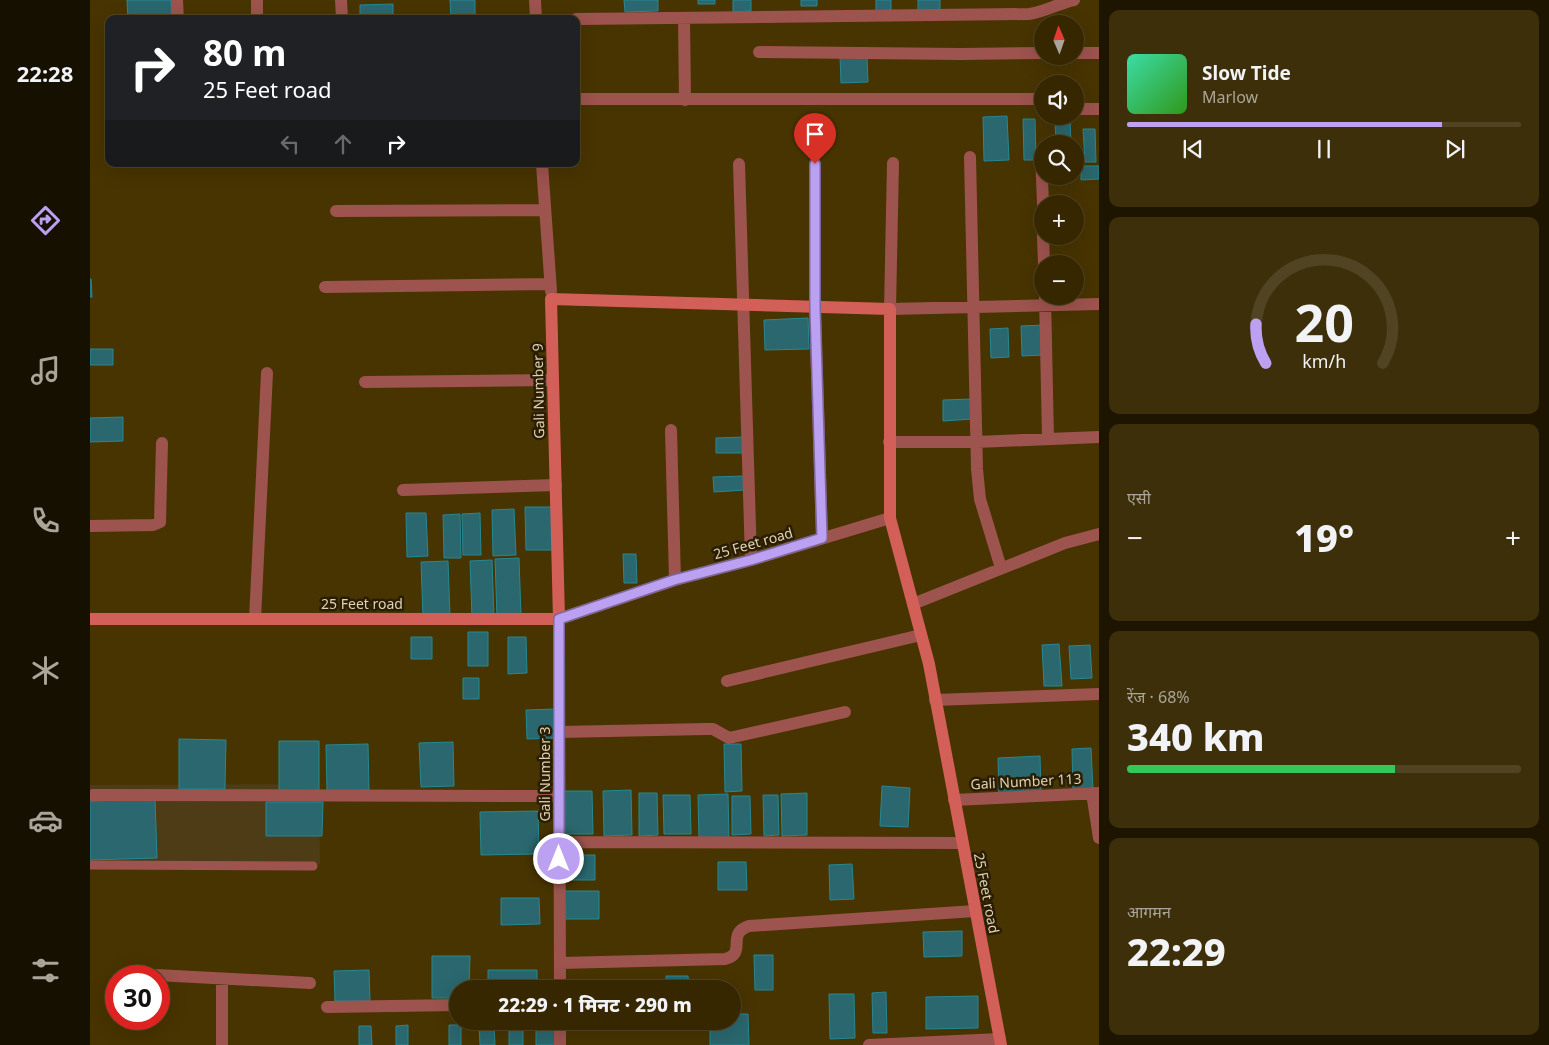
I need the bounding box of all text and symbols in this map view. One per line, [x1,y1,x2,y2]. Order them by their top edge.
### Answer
north arrow [1034,15,1084,65]
map controls [1034,15,1084,305]
text: 80 m [203,29,286,76]
icon: right [120,35,185,100]
text: 22:28 [17,58,73,88]
text: Slow Tide [1202,60,1291,86]
text: 25 Feet road [203,74,332,104]
button: sound [1034,75,1084,125]
text: Marlow [1202,86,1258,108]
pin [794,113,836,164]
icon: arrive [801,120,829,148]
icon: left [276,130,304,158]
icon: ahead [329,130,357,158]
icon: right [382,130,410,158]
button: search [1034,135,1084,185]
icon: previous [1179,135,1207,163]
icon: pause [1310,135,1338,163]
icon: next [1441,135,1469,163]
button: + [1034,195,1084,245]
icon: directions [28,203,63,238]
button: − [1034,255,1084,305]
text: 20 [1294,286,1354,357]
street label: Gali Number 9 [528,343,548,439]
text: km/h [1302,349,1346,373]
icon: music [28,353,63,388]
text: एसी [1127,487,1151,509]
icon: phone [28,503,63,538]
text: 19° [1294,511,1354,563]
text: − [1127,518,1143,556]
text: + [1505,518,1521,556]
street label: 25 Feet road [711,523,795,563]
street label: 25 Feet road [321,594,403,613]
icon: climate [28,653,63,688]
text: रेंज · 68% [1127,686,1190,708]
text: 340 km [1127,710,1265,762]
street label: Gali Number 3 [535,726,554,822]
street label: Gali Number 113 [970,769,1082,793]
icon: car [28,803,63,838]
position arrow [532,832,584,884]
street label: 25 Feet road [970,851,1004,935]
text: आगमन [1127,901,1171,923]
text: 22:29 [1127,925,1226,977]
icon: filters [28,953,63,988]
speed limit sign: 30 [105,965,170,1030]
text: 22:29 · 1 मिनट · 290 m [498,992,692,1018]

